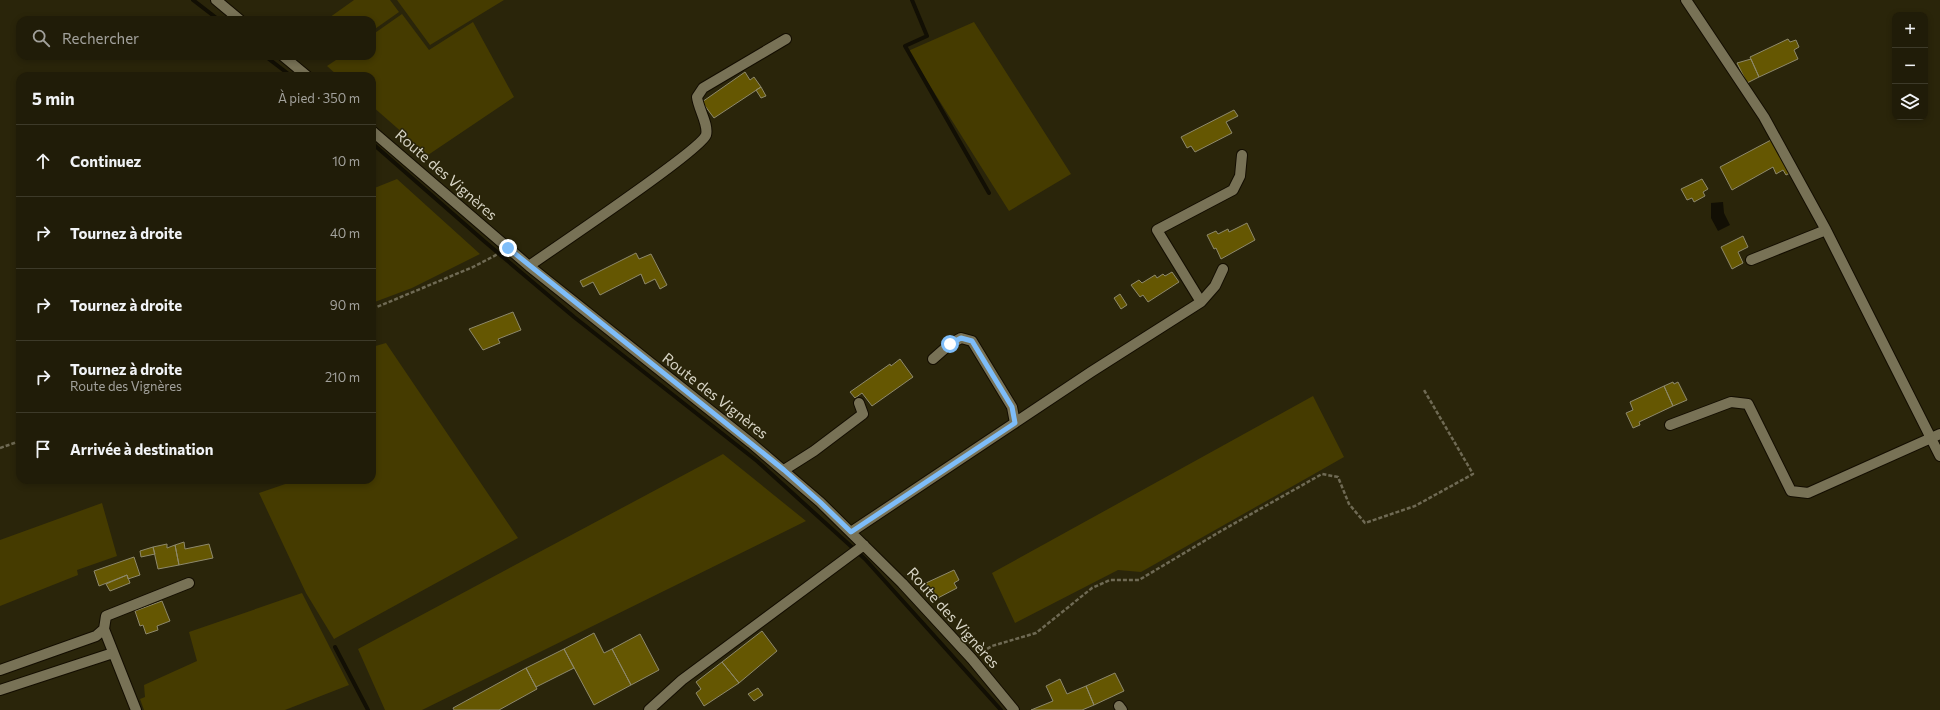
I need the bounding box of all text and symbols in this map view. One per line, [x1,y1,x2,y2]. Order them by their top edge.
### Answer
map controls [1892,12,1928,120]
button: + [1892,12,1928,48]
search box [16,16,376,60]
icon: search [30,27,52,49]
text: Rechercher [62,29,139,47]
button: − [1892,48,1928,84]
button: layers [1892,84,1928,120]
text: 5 min [32,88,75,109]
text: À pied · 350 m [278,90,360,106]
street label: Route des Vignères [392,125,501,224]
icon: ahead [32,150,54,172]
text: Continuez [70,152,141,170]
text: 10 m [332,153,360,169]
icon: right [32,222,54,244]
text: Tournez à droite [70,224,182,242]
text: 40 m [330,225,360,241]
route end [499,239,517,257]
icon: right [32,294,54,316]
text: Tournez à droite [70,296,182,314]
text: 90 m [330,297,360,313]
route start [941,335,959,353]
street label: Route des Vignères [659,348,772,442]
text: Tournez à droite [70,360,182,378]
icon: right [32,366,54,388]
text: 210 m [325,369,360,385]
text: Route des Vignères [70,378,182,394]
icon: arrive [32,438,54,460]
text: Arrivée à destination [70,440,213,458]
street label: Route des Vignères [904,563,1004,672]

